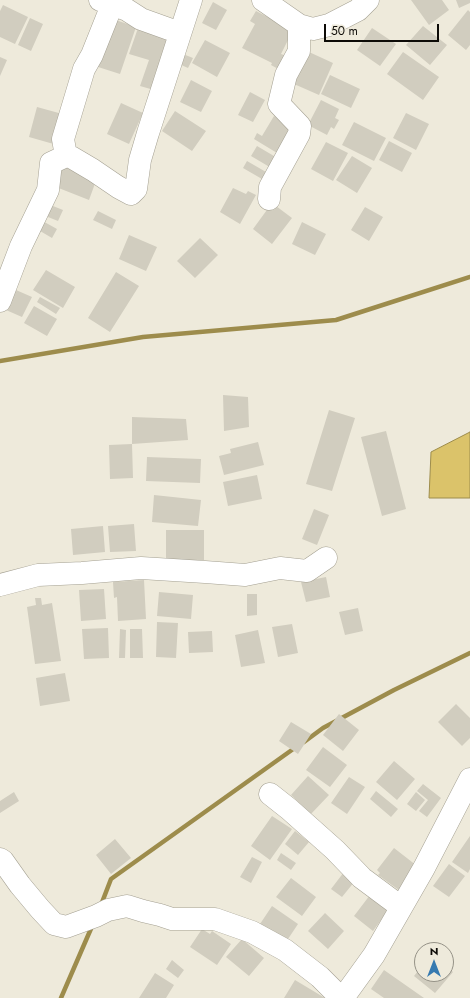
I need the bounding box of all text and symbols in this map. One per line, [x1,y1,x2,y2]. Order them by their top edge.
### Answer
scale bar [326,16,441,42]
text: 50 m [331,22,358,40]
north arrow [414,942,454,982]
text: N [430,943,438,959]

